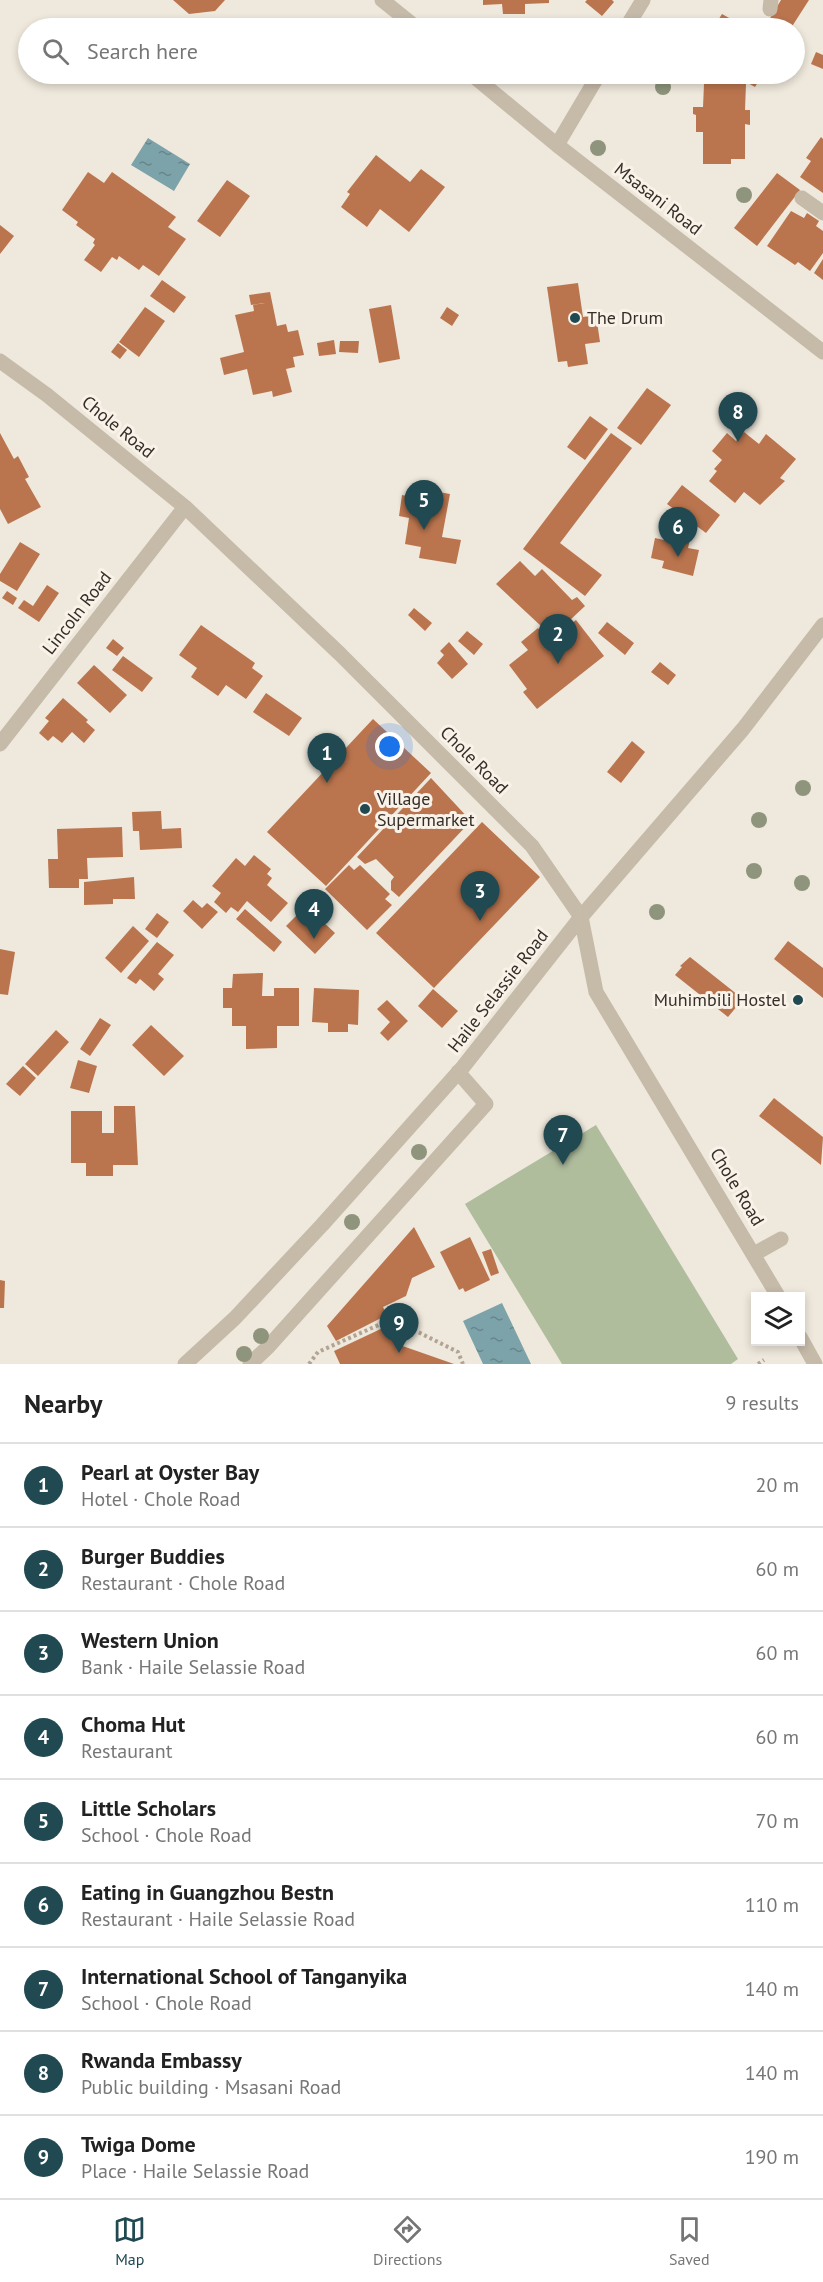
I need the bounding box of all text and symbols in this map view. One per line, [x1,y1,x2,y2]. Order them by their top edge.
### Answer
search box [18,18,805,84]
icon: search [39,35,72,68]
text: Search here [87,37,198,65]
street label: Msasani Road [610,157,707,240]
place label: The Drum [587,306,663,329]
marker: The Drum [568,311,582,325]
street label: Chole Road [77,390,159,463]
pin: 8 [718,392,758,442]
pin: 5 [404,480,444,530]
pin: 6 [658,508,698,557]
street label: Lincoln Road [37,566,116,659]
pin: 2 [538,614,578,664]
street label: Chole Road [435,721,513,799]
your location [375,732,404,761]
pin: 1 [308,734,346,783]
place label: Village Supermarket [376,787,475,831]
marker: Village Supermarket [358,802,372,816]
pin: 3 [460,872,500,921]
pin: 4 [294,890,334,939]
street label: Haile Selassie Road [442,925,553,1057]
place label: Muhimbili Hostel [654,988,787,1011]
marker: Muhimbili Hostel [791,993,805,1007]
pin: 7 [544,1116,582,1165]
street label: Chole Road [705,1143,770,1230]
map controls [751,1292,805,1346]
button: layers [751,1292,805,1346]
pin: 9 [380,1304,418,1353]
text: Nearby [24,1387,102,1420]
text: 9 results [726,1390,799,1416]
text: Pearl at Oyster Bay [81,1458,259,1486]
text: 1 [38,1472,49,1498]
text: 20 m [756,1472,799,1498]
text: Hotel · Chole Road [81,1486,241,1512]
text: Burger Buddies [81,1542,225,1570]
text: 2 [38,1556,49,1582]
text: 60 m [756,1556,799,1582]
text: Restaurant · Chole Road [81,1570,285,1596]
text: Western Union [81,1626,219,1654]
text: 3 [38,1640,49,1666]
text: 60 m [756,1640,799,1666]
text: Bank · Haile Selassie Road [81,1654,305,1680]
text: Choma Hut [81,1710,185,1738]
text: 4 [38,1724,49,1750]
text: 60 m [756,1724,799,1750]
text: Restaurant [81,1738,172,1764]
text: Little Scholars [81,1794,216,1822]
text: 5 [38,1808,49,1834]
text: 70 m [756,1808,799,1834]
text: School · Chole Road [81,1822,252,1848]
text: Eating in Guangzhou Bestn [81,1878,334,1906]
text: 6 [38,1892,49,1918]
text: 110 m [745,1892,799,1918]
text: Restaurant · Haile Selassie Road [81,1906,355,1932]
text: International School of Tanganyika [81,1962,407,1990]
text: 7 [38,1976,49,2002]
text: 140 m [745,1976,799,2002]
text: School · Chole Road [81,1990,252,2016]
text: Rwanda Embassy [81,2046,242,2074]
text: 8 [38,2060,49,2086]
text: 140 m [745,2060,799,2086]
text: Public building · Msasani Road [81,2074,341,2100]
text: Twiga Dome [81,2130,196,2158]
text: 9 [38,2144,49,2170]
text: 190 m [745,2144,799,2170]
text: Place · Haile Selassie Road [81,2158,309,2184]
tab: Map [113,2213,146,2269]
tab: Directions [373,2213,442,2269]
tab: Saved [669,2213,710,2269]

